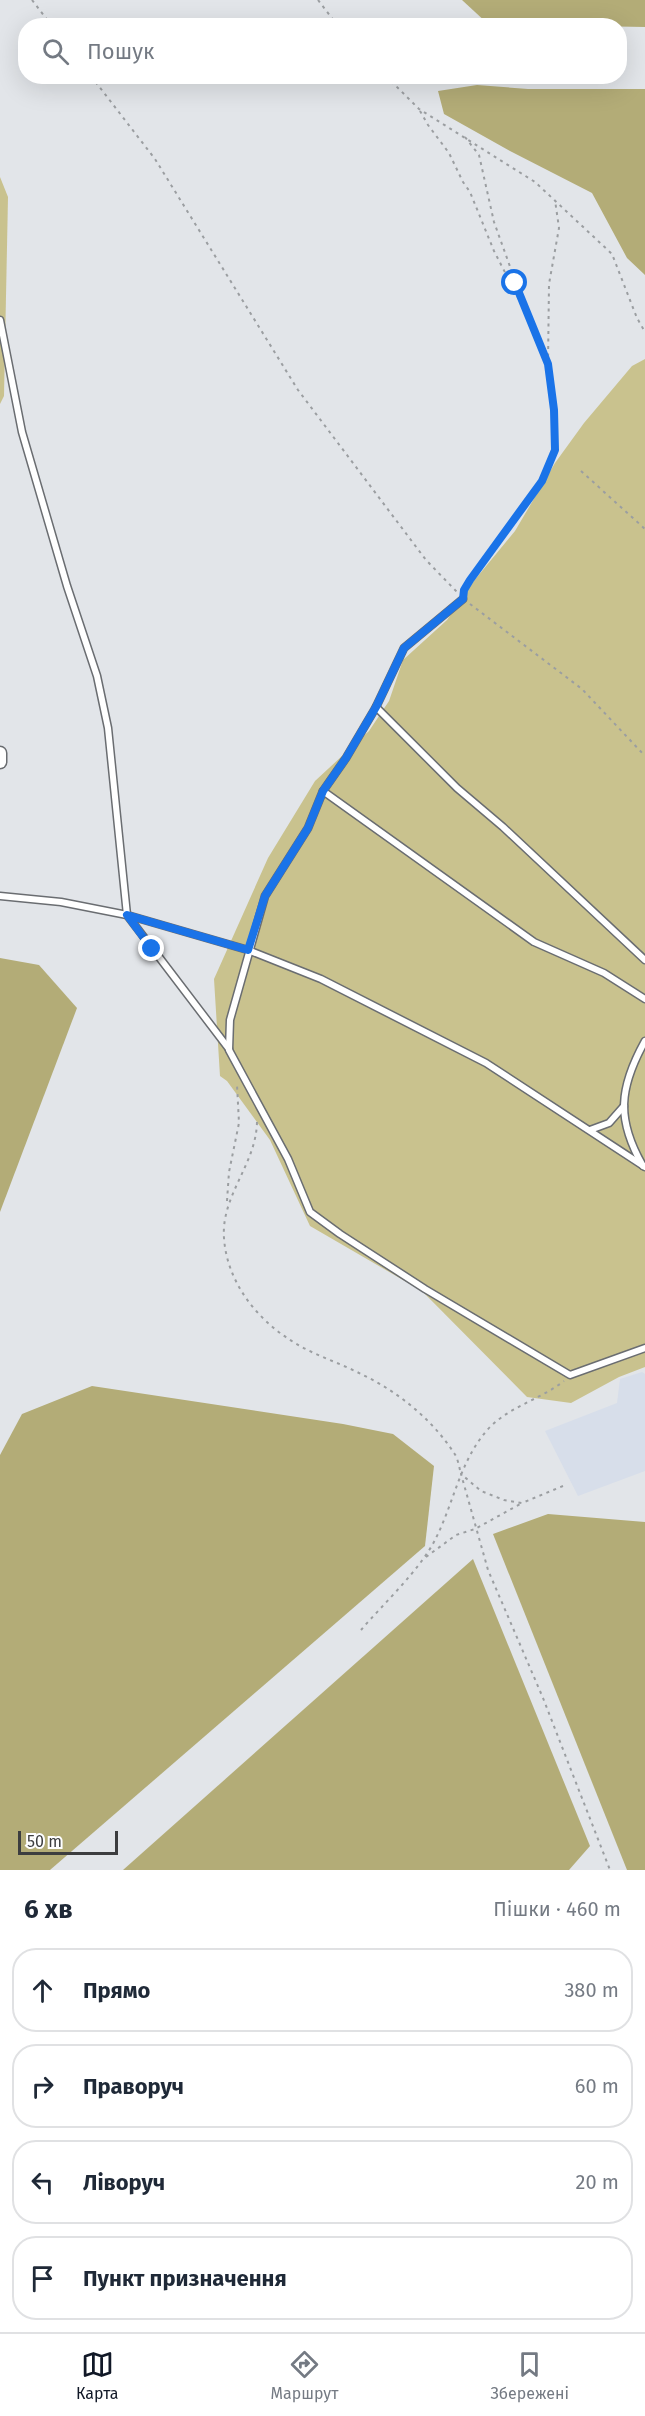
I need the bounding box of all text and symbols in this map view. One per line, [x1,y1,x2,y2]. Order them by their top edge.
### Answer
search box [18,18,627,84]
icon: search [39,35,72,68]
text: Пошук [87,38,154,65]
route start [501,269,527,295]
route end [138,935,164,961]
scale bar [18,1828,118,1856]
text: 50 m [27,1832,62,1851]
text: 6 хв [24,1894,73,1925]
text: Пішки · 460 m [493,1897,621,1921]
icon: ahead [26,1974,59,2007]
text: Прямо [83,1977,150,2004]
text: 380 m [564,1978,619,2002]
icon: right [26,2070,59,2103]
text: Праворуч [83,2073,184,2100]
text: 60 m [575,2074,619,2098]
icon: left [26,2166,59,2199]
text: Ліворуч [83,2169,165,2196]
text: 20 m [576,2170,619,2194]
icon: arrive [26,2262,59,2295]
text: Пункт призначення [83,2265,287,2292]
tab: Карта [76,2348,118,2403]
tab: Маршрут [271,2348,338,2403]
tab: Збережені [490,2348,569,2403]

